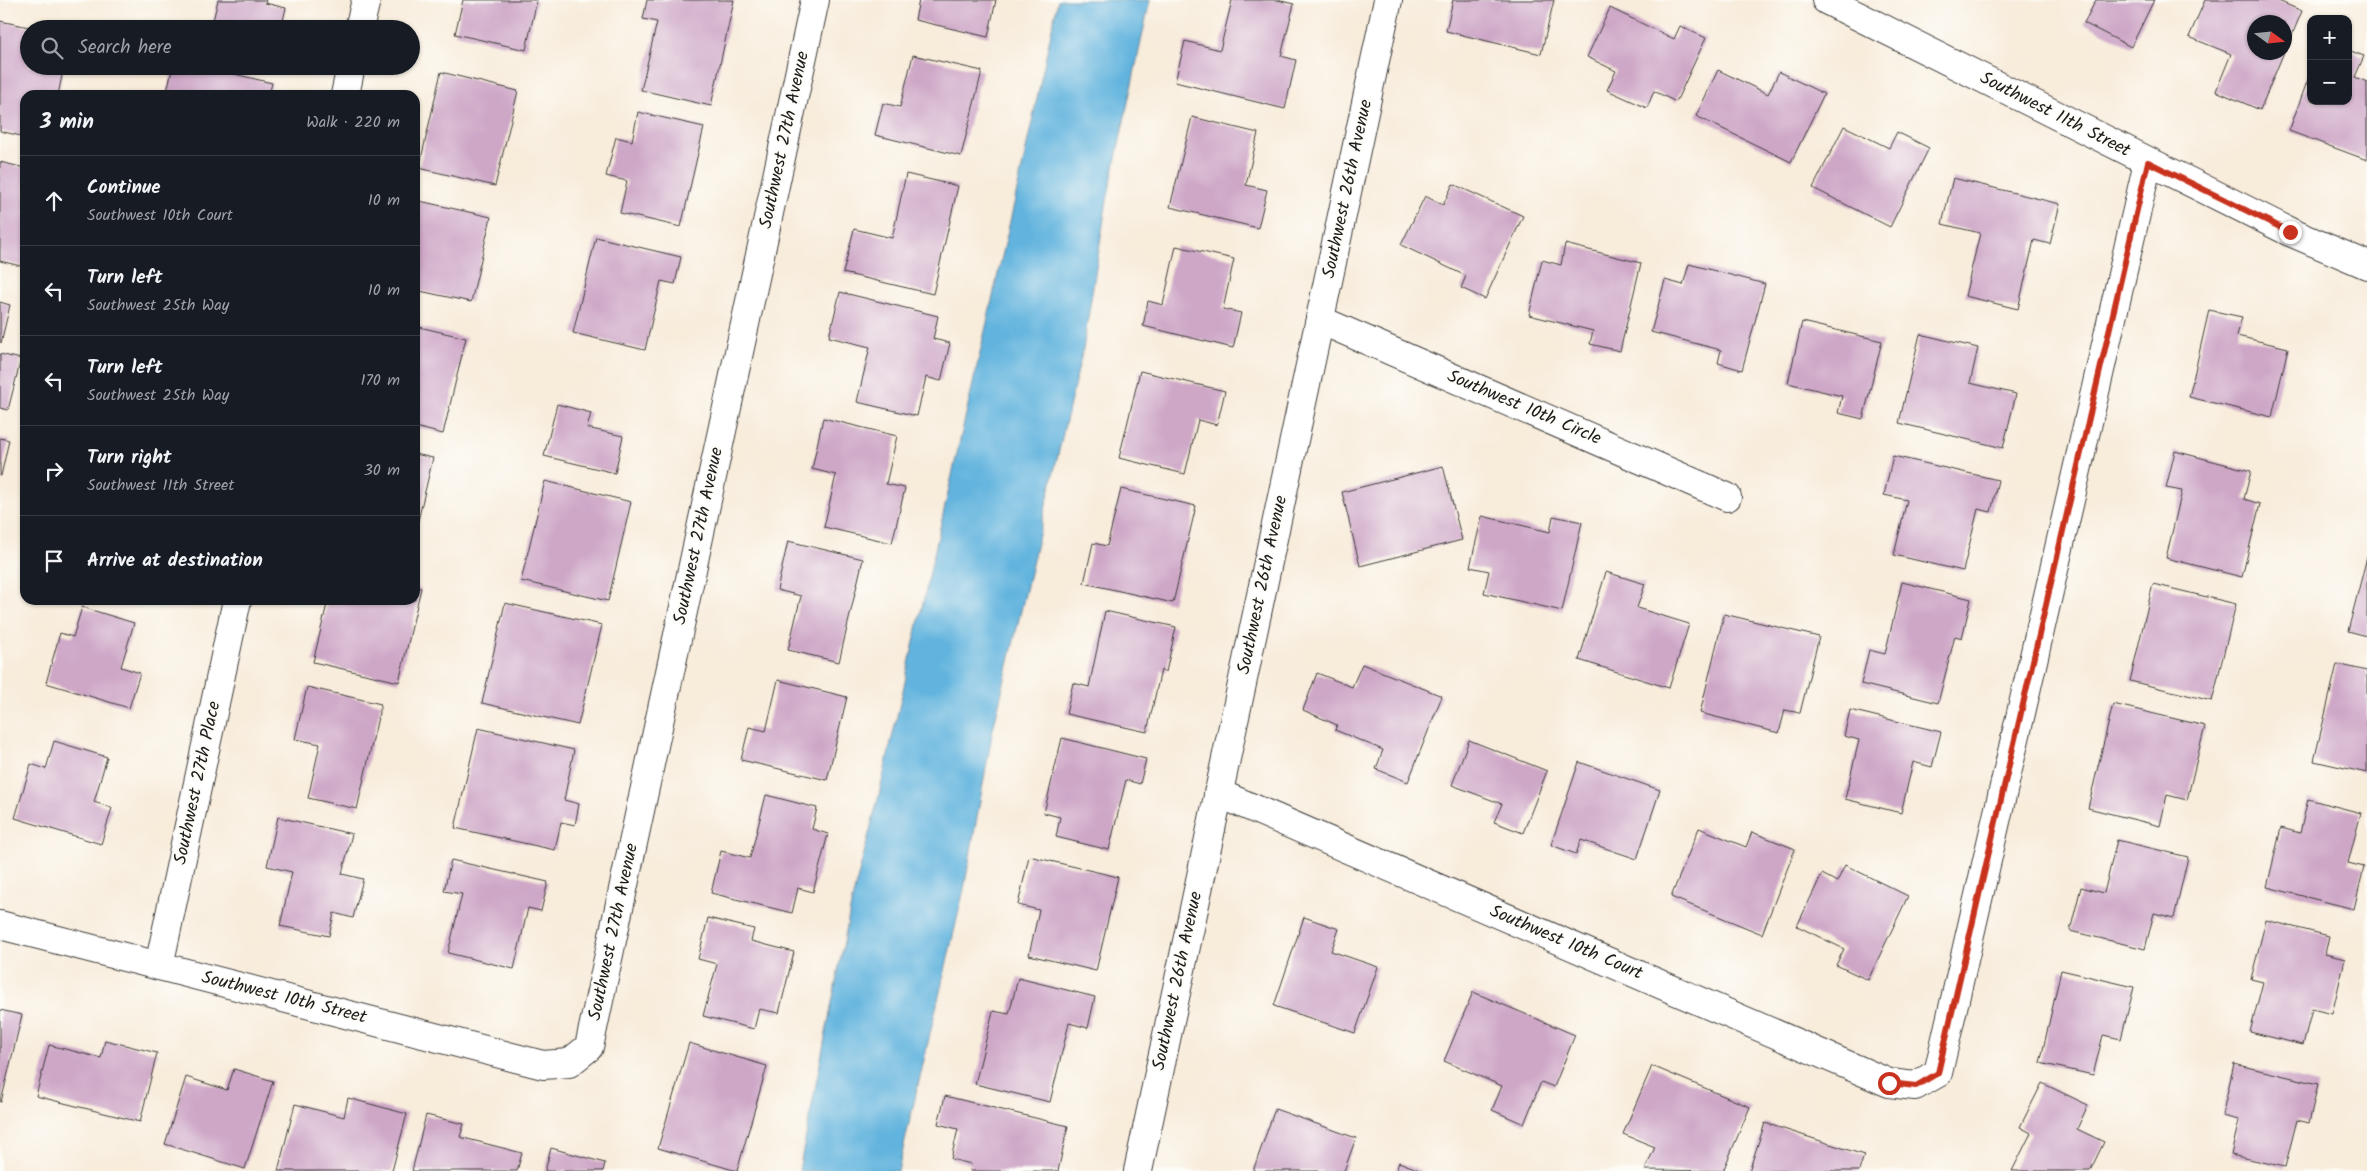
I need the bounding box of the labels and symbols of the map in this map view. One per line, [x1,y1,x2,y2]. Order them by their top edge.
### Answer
north arrow [2247,15,2292,60]
street label: Southwest 27th Avenue [752,49,818,231]
street label: Southwest 11th Street [1975,64,2136,166]
street label: Southwest 26th Avenue [1315,97,1381,281]
route end [2279,221,2302,244]
street label: Southwest 10th Circle [1442,362,1606,454]
street label: Southwest 27th Avenue [666,445,732,627]
street label: Southwest 26th Avenue [1230,493,1296,677]
street label: Southwest 27th Place [167,699,229,867]
street label: Southwest 27th Avenue [581,841,647,1023]
street label: Southwest 26th Avenue [1145,889,1211,1073]
street label: Southwest 10th Court [1485,898,1648,989]
street label: Southwest 10th Street [198,963,371,1033]
route start [1878,1072,1901,1095]

